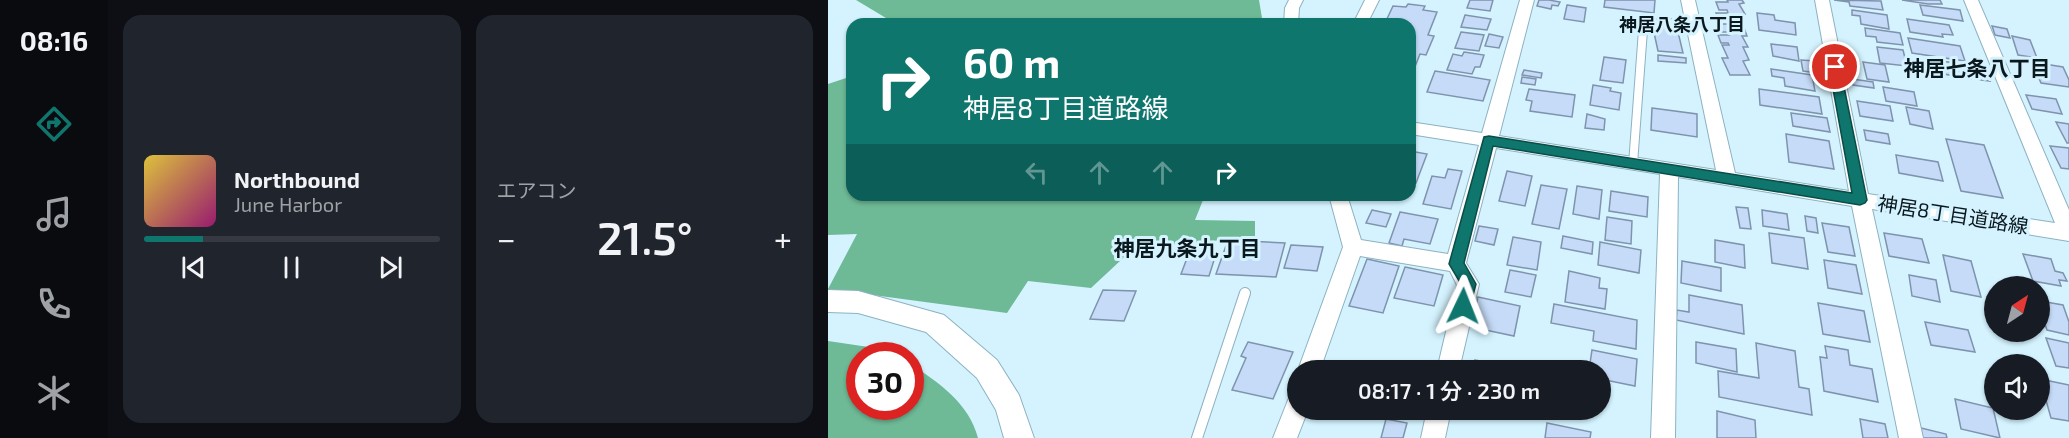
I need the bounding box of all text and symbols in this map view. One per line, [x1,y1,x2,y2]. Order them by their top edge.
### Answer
district label: 神居八条八丁目 [1619,13,1745,35]
text: 08:16 [20,24,88,56]
text: 60 m [963,36,1060,86]
pin [1809,41,1860,92]
icon: right [864,42,942,120]
icon: arrive [1818,50,1851,83]
district label: 神居七条八丁目 [1904,55,2051,80]
text: 神居8丁目道路線 [963,91,1168,123]
icon: directions [33,103,75,145]
icon: left [1020,156,1053,189]
icon: ahead [1083,156,1116,189]
icon: ahead [1146,156,1179,189]
icon: right [1209,156,1242,189]
text: Northbound [234,166,360,192]
text: エアコン [497,178,577,202]
street label: 神居8丁目道路線 [1876,190,2030,238]
text: June Harbor [234,192,342,216]
icon: music [33,193,75,235]
text: 21.5° [597,210,693,264]
text: − [497,218,516,258]
text: + [774,218,792,258]
district label: 神居九条九丁目 [1114,235,1261,260]
icon: previous [177,251,210,284]
icon: pause [275,251,308,284]
icon: next [374,251,407,284]
position arrow [1431,274,1495,338]
north arrow [1984,276,2050,342]
map controls [1984,276,2050,420]
icon: phone [33,283,75,325]
speed limit sign: 30 [846,342,924,420]
button: sound [1984,354,2050,420]
icon: climate [33,372,75,414]
text: 08:17 · 1 分 · 230 m [1358,377,1540,403]

